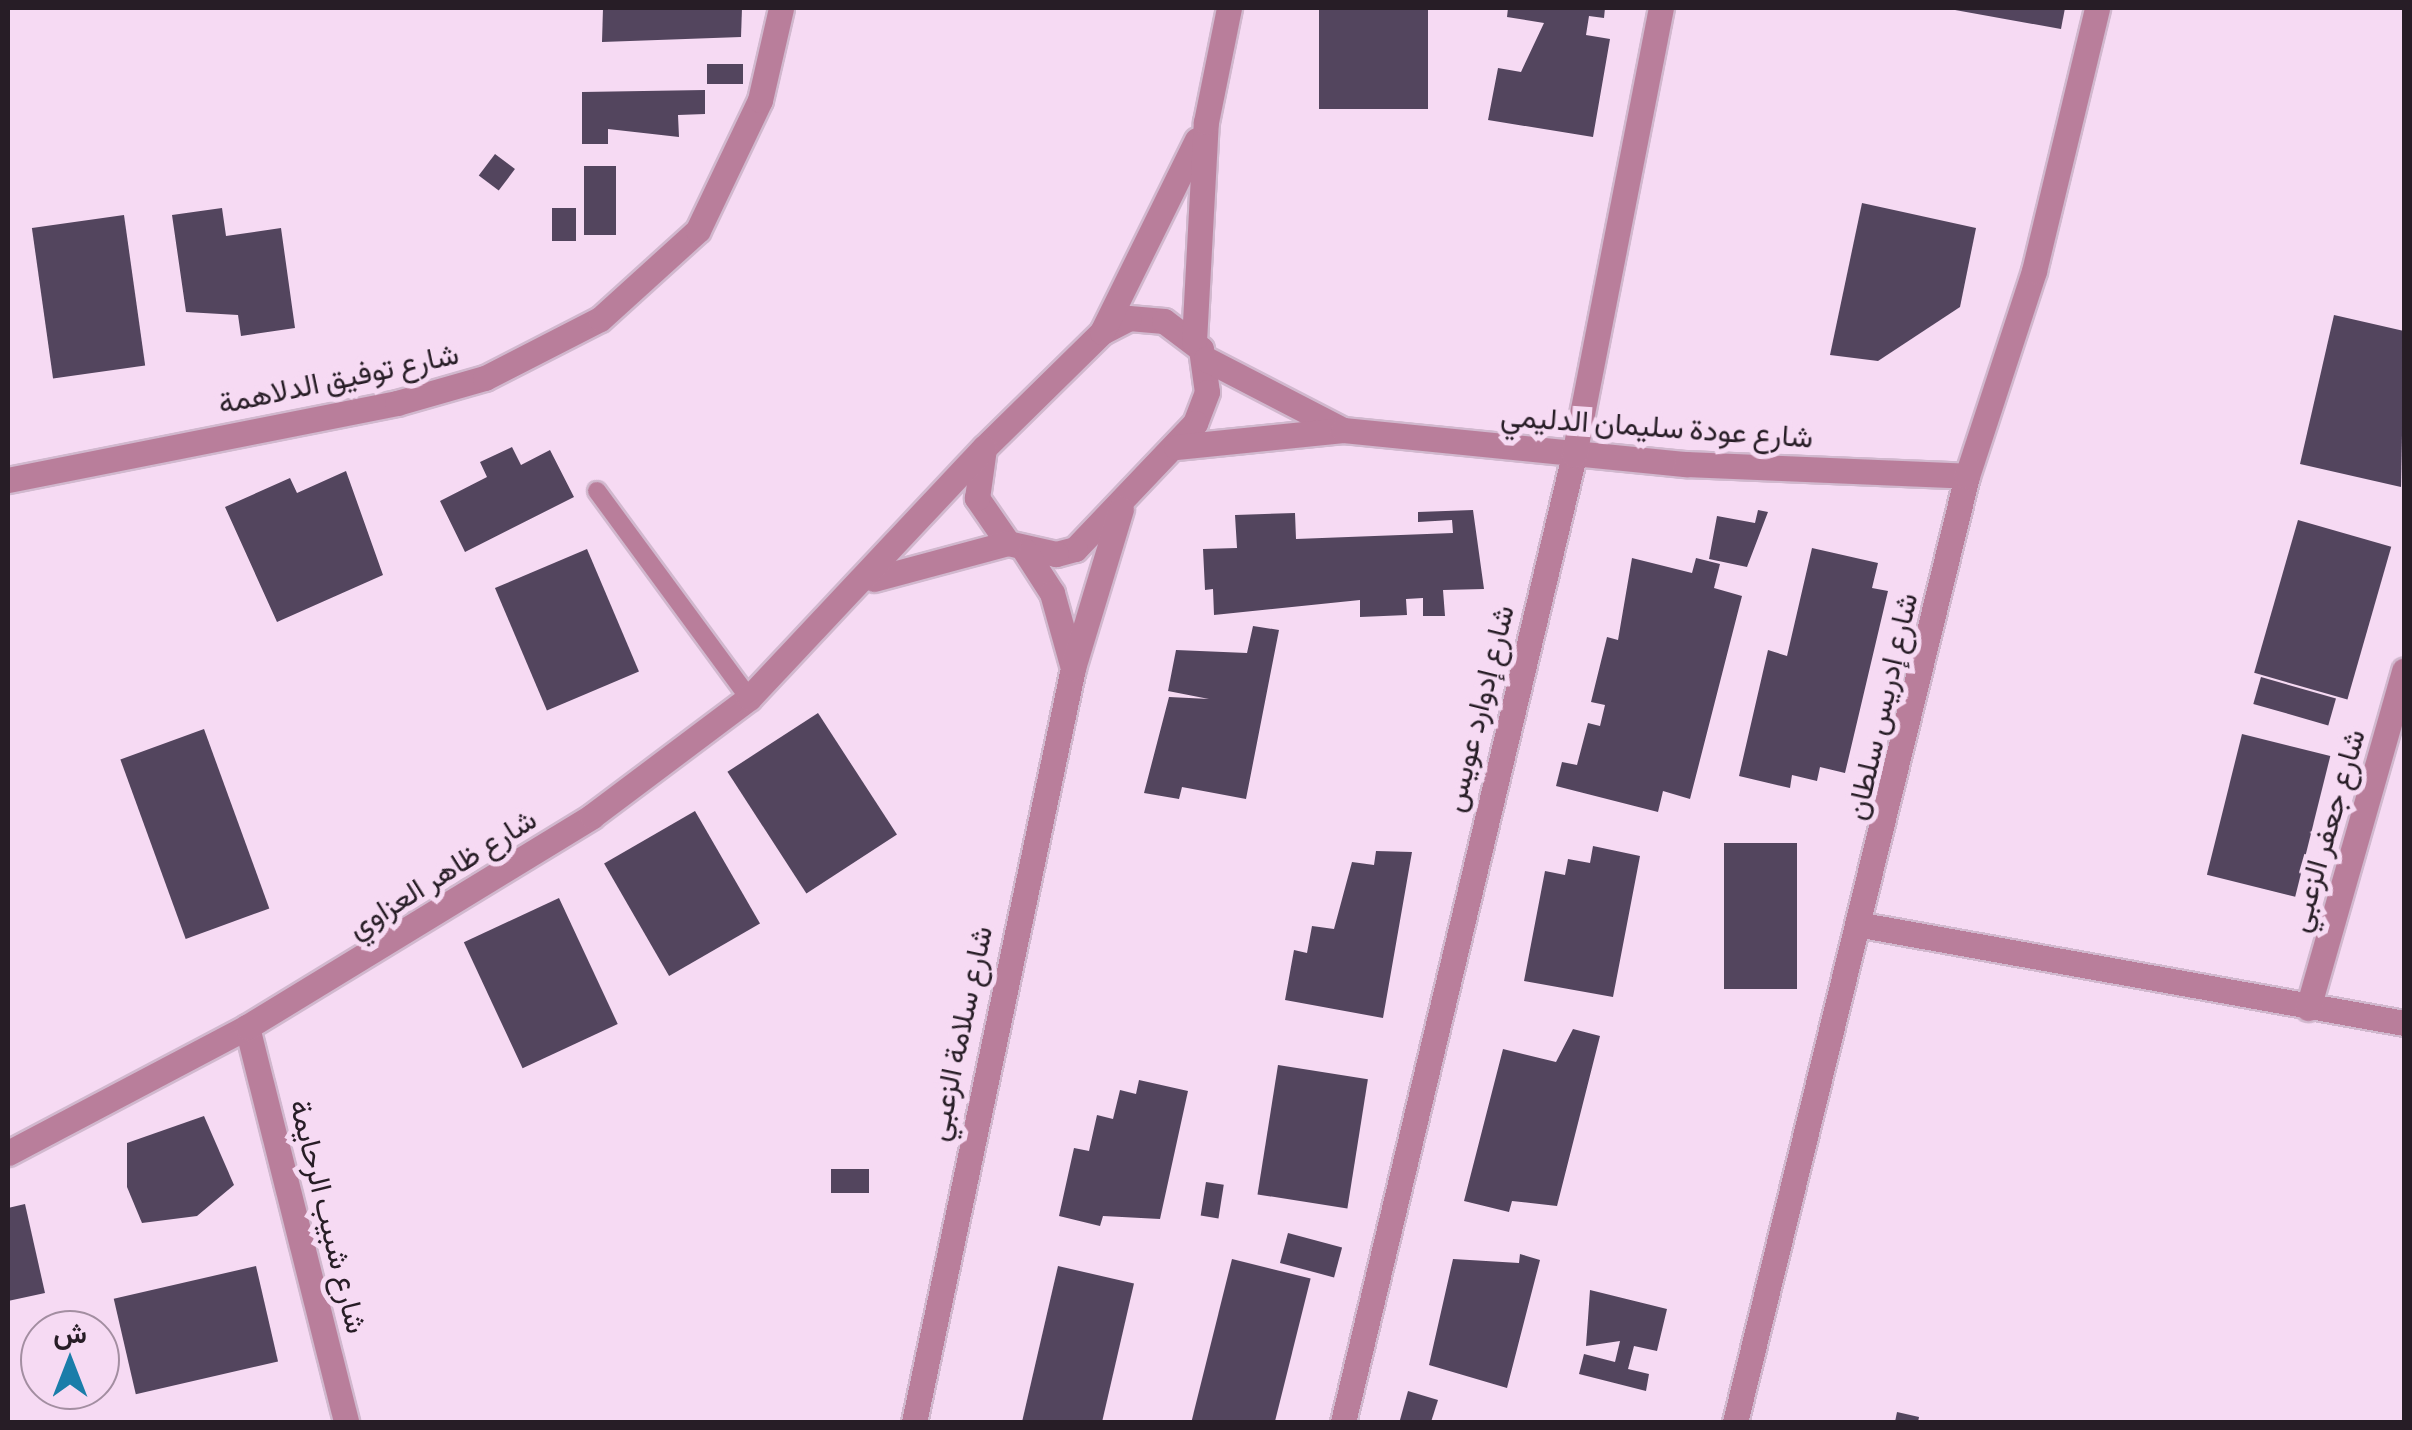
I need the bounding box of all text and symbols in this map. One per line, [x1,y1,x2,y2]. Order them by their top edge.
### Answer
street label: شارع توفيق الدلاهمة [215,334,461,420]
street label: شارع عودة سليمان الدليمي [1499,396,1815,454]
street label: شارع إدريس سلطان [1836,589,1924,823]
street label: شارع إدوارد عويس [1434,601,1520,815]
street label: شارع جعفر الزعبي [2279,724,2371,936]
street label: شارع ظاهر العزاوي [340,800,542,944]
street label: شارع سلامة الزعبي [918,922,998,1144]
street label: شارع شبيب الرحايمة [283,1095,377,1337]
north arrow [20,1310,120,1410]
text: ش [53,1315,87,1349]

